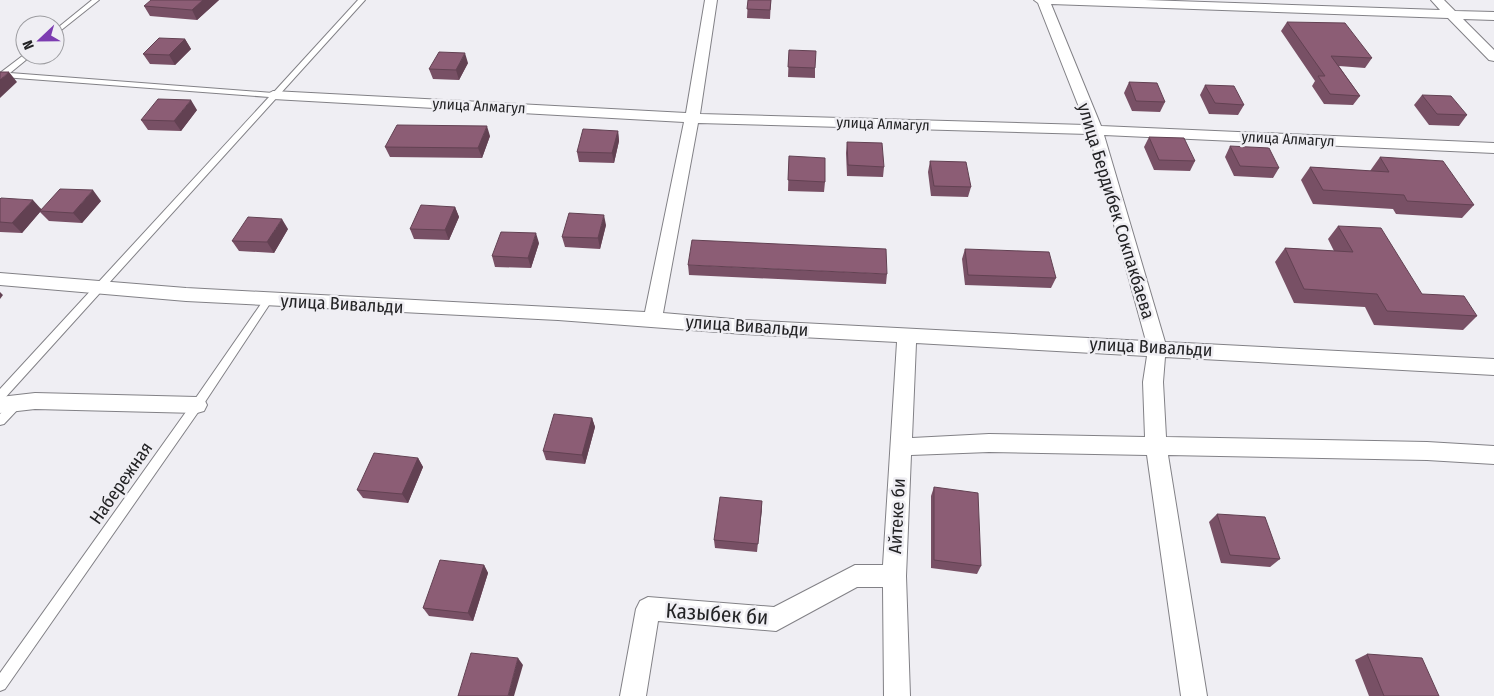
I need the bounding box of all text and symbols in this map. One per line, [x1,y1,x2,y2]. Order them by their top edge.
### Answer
north arrow [15,15,65,65]
text: N [19,38,38,52]
street label: улица Алмагул [432,95,526,117]
street label: улица Бердибек Сокпакбаева [1073,100,1159,322]
street label: улица Алмагул [836,113,930,135]
street label: улица Алмагул [1241,128,1335,150]
street label: улица Вивальди [280,290,404,318]
street label: улица Вивальди [685,311,809,341]
street label: улица Вивальди [1089,333,1213,361]
street label: Набережная [85,438,157,528]
street label: Айтеке би [884,478,910,554]
street label: Казыбек би [665,597,769,631]

